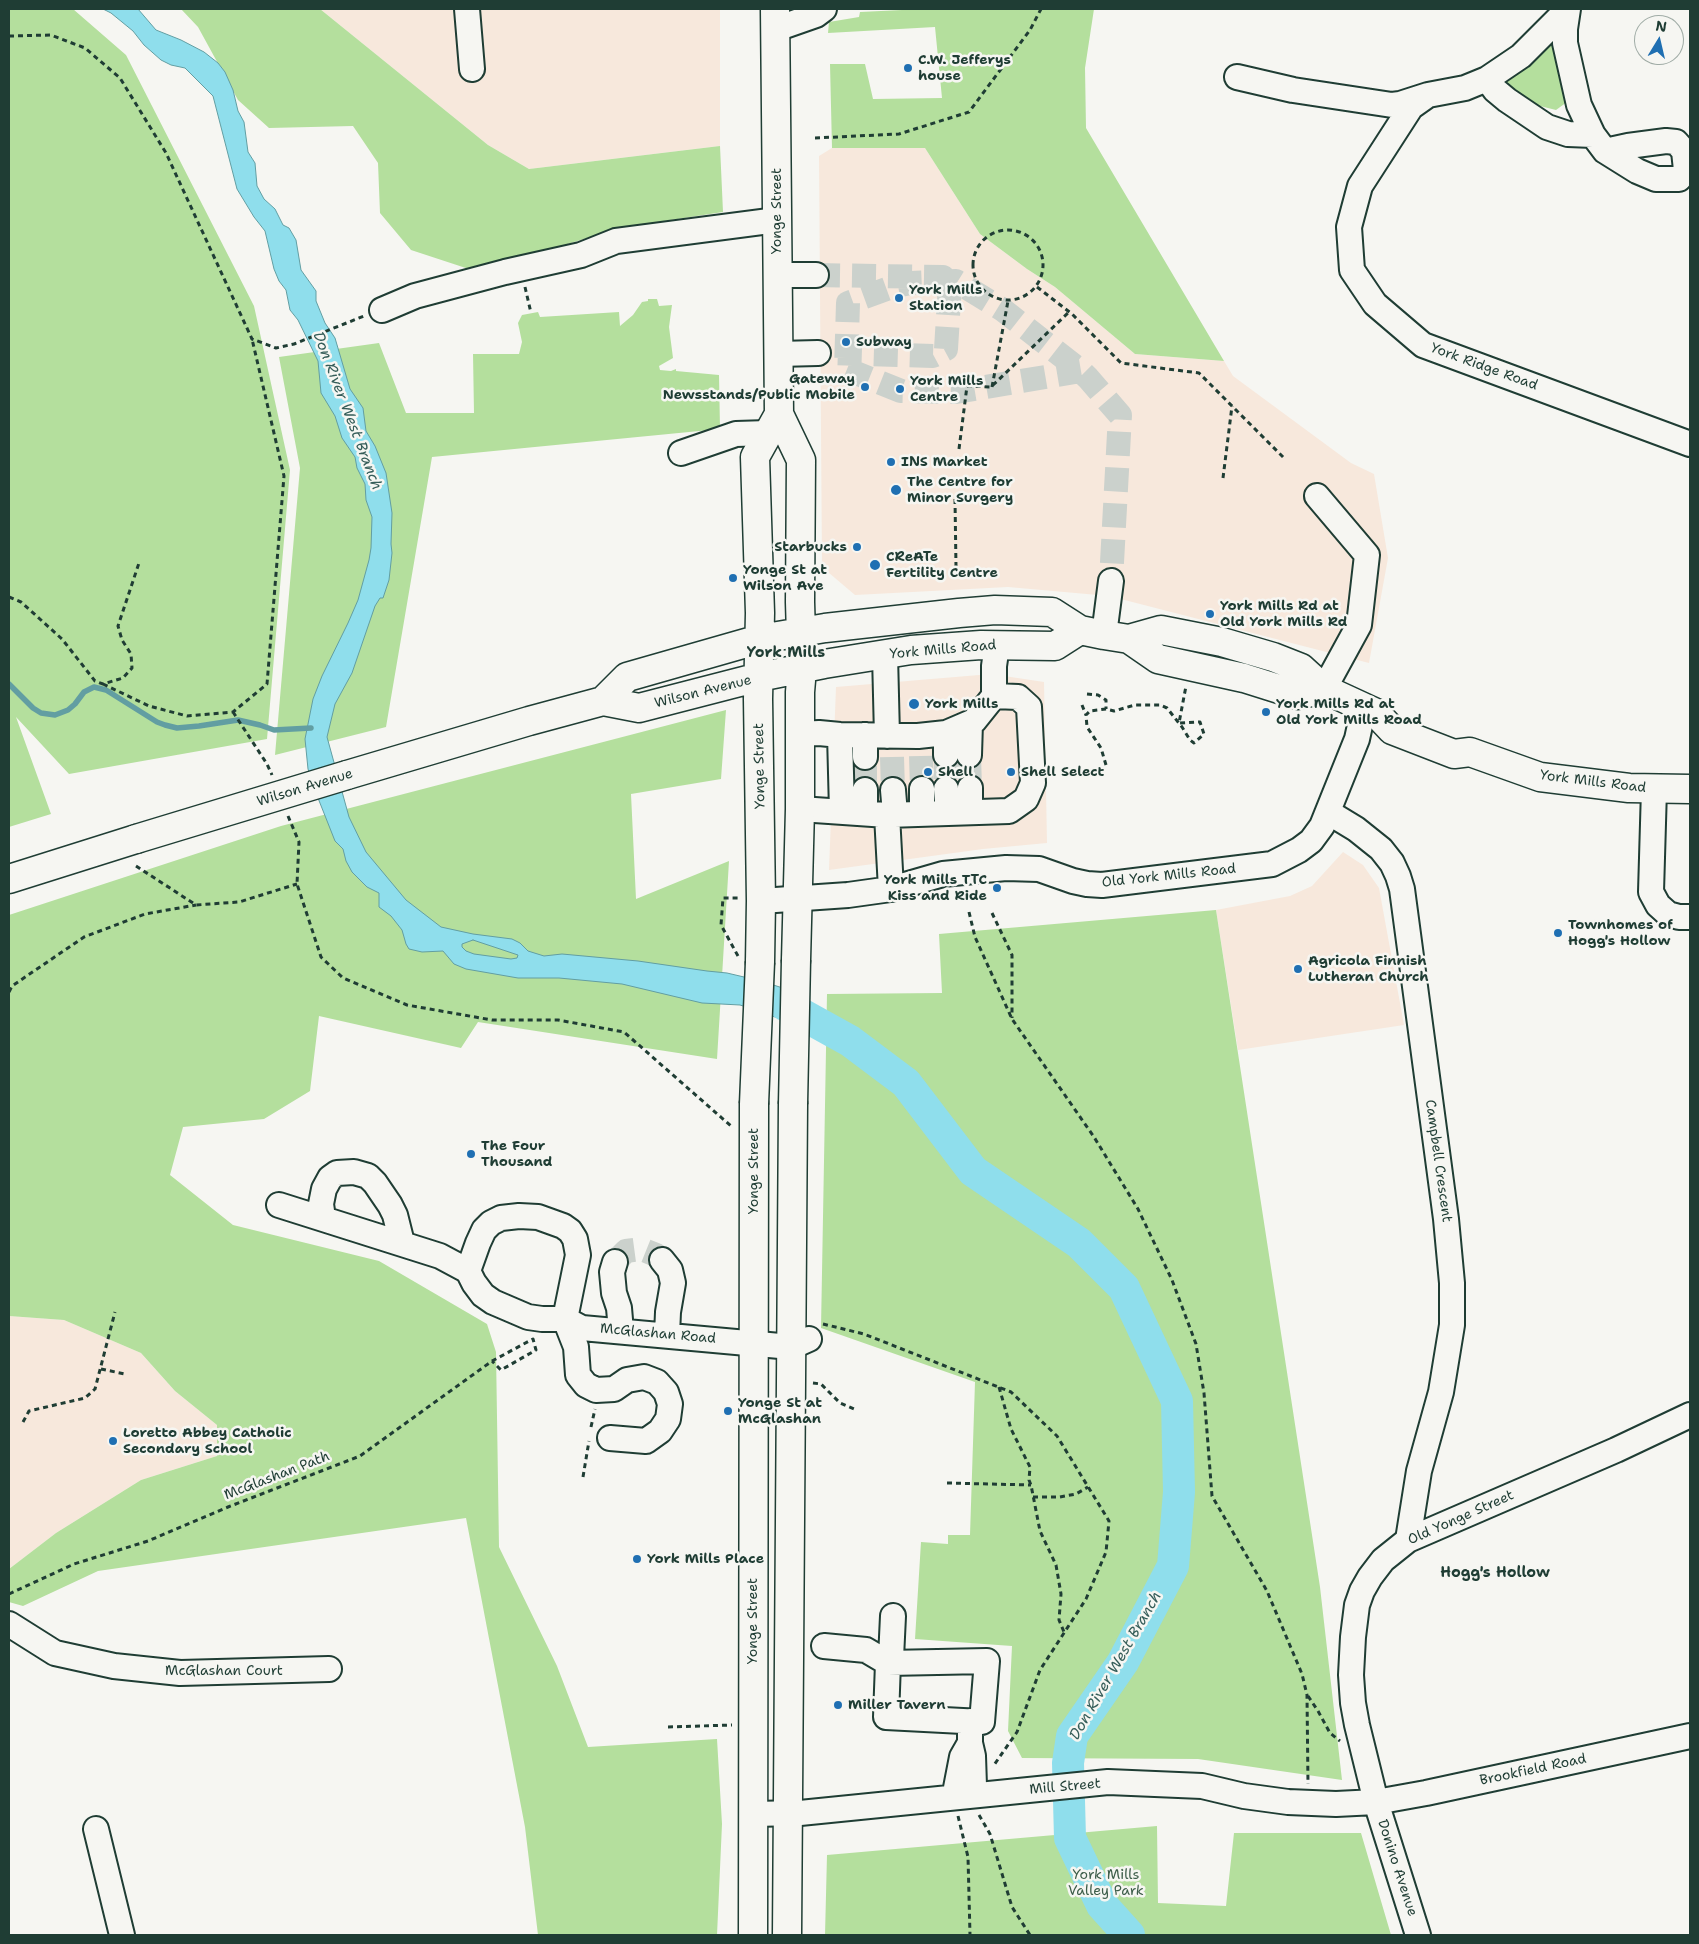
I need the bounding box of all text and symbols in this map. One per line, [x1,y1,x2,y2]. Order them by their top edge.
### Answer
north arrow [1634,15,1684,65]
text: N [1654,16,1668,36]
place label: C.W. Jefferys house [918,52,1011,84]
marker: C.W. Jefferys house [902,62,914,74]
street label: Yonge Street [769,168,785,254]
place label: York Mills Station [909,282,982,314]
marker: York Mills Station [893,292,905,304]
water label: Don River West Branch [308,329,386,493]
place label: Subway [856,334,912,350]
marker: Subway [840,336,852,348]
street label: York Ridge Road [1428,340,1540,394]
place label: Gateway Newsstands/Public Mobile [663,371,855,404]
place label: York Mills Centre [910,373,983,406]
marker: Gateway Newsstands/Public Mobile [859,381,871,393]
marker: York Mills Centre [894,383,906,395]
place label: INS Market [901,454,988,470]
marker: INS Market [885,456,897,468]
place label: The Centre for Minor Surgery [907,474,1013,507]
marker: The Centre for Minor Surgery [889,483,903,497]
place label: Starbucks [774,539,847,555]
marker: Starbucks [851,541,863,553]
place label: CReATe Fertility Centre [886,549,998,582]
marker: CReATe Fertility Centre [868,558,882,572]
place label: Yonge St at Wilson Ave [743,562,827,594]
marker: Yonge St at Wilson Ave [727,572,739,584]
place label: York Mills Rd at Old York Mills Rd [1220,598,1347,630]
marker: York Mills Rd at Old York Mills Rd [1204,608,1216,620]
street label: York Mills Road [889,637,997,663]
district label: York Mills [747,644,825,662]
street label: Wilson Avenue [653,672,753,712]
place label: York Mills [925,696,998,712]
place label: York Mills Rd at Old York Mills Road [1276,696,1422,729]
marker: York Mills [907,697,921,711]
marker: York Mills Rd at Old York Mills Road [1260,706,1272,718]
street label: Yonge Street [751,723,769,809]
place label: Shell [938,764,973,780]
place label: Shell Select [1021,764,1104,780]
street label: Wilson Avenue [255,765,355,811]
marker: Shell [922,766,934,778]
marker: Shell Select [1005,766,1017,778]
street label: York Mills Road [1539,767,1647,797]
street label: Old York Mills Road [1101,861,1237,891]
place label: York Mills TTC Kiss and Ride [884,872,987,904]
marker: York Mills TTC Kiss and Ride [991,882,1003,894]
place label: Townhomes of Hogg's Hollow [1568,917,1673,950]
marker: Townhomes of Hogg's Hollow [1552,927,1564,939]
place label: Agricola Finnish Lutheran Church [1308,953,1429,986]
marker: Agricola Finnish Lutheran Church [1292,963,1304,975]
street label: Campbell Crescent [1421,1099,1455,1223]
street label: Yonge Street [746,1128,762,1214]
place label: The Four Thousand [481,1138,552,1170]
marker: The Four Thousand [465,1148,477,1160]
street label: McGlashan Road [599,1321,717,1347]
place label: Yonge St at McGlashan [738,1395,822,1428]
marker: Yonge St at McGlashan [722,1405,734,1417]
place label: Loretto Abbey Catholic Secondary School [123,1425,292,1458]
marker: Loretto Abbey Catholic Secondary School [107,1435,119,1447]
street label: McGlashan Path [222,1448,332,1504]
street label: Old Yonge Street [1405,1487,1517,1549]
place label: York Mills Place [647,1551,764,1567]
marker: York Mills Place [631,1553,643,1565]
district label: Hogg's Hollow [1440,1564,1550,1582]
street label: Yonge Street [745,1578,761,1664]
water label: Don River West Branch [1066,1589,1166,1743]
street label: McGlashan Court [165,1663,283,1679]
place label: Miller Tavern [848,1697,946,1713]
marker: Miller Tavern [832,1699,844,1711]
street label: Brookfield Road [1478,1751,1588,1789]
street label: Mill Street [1029,1776,1101,1798]
street label: Donino Avenue [1373,1817,1421,1919]
park label: York Mills Valley Park [1068,1867,1144,1900]

